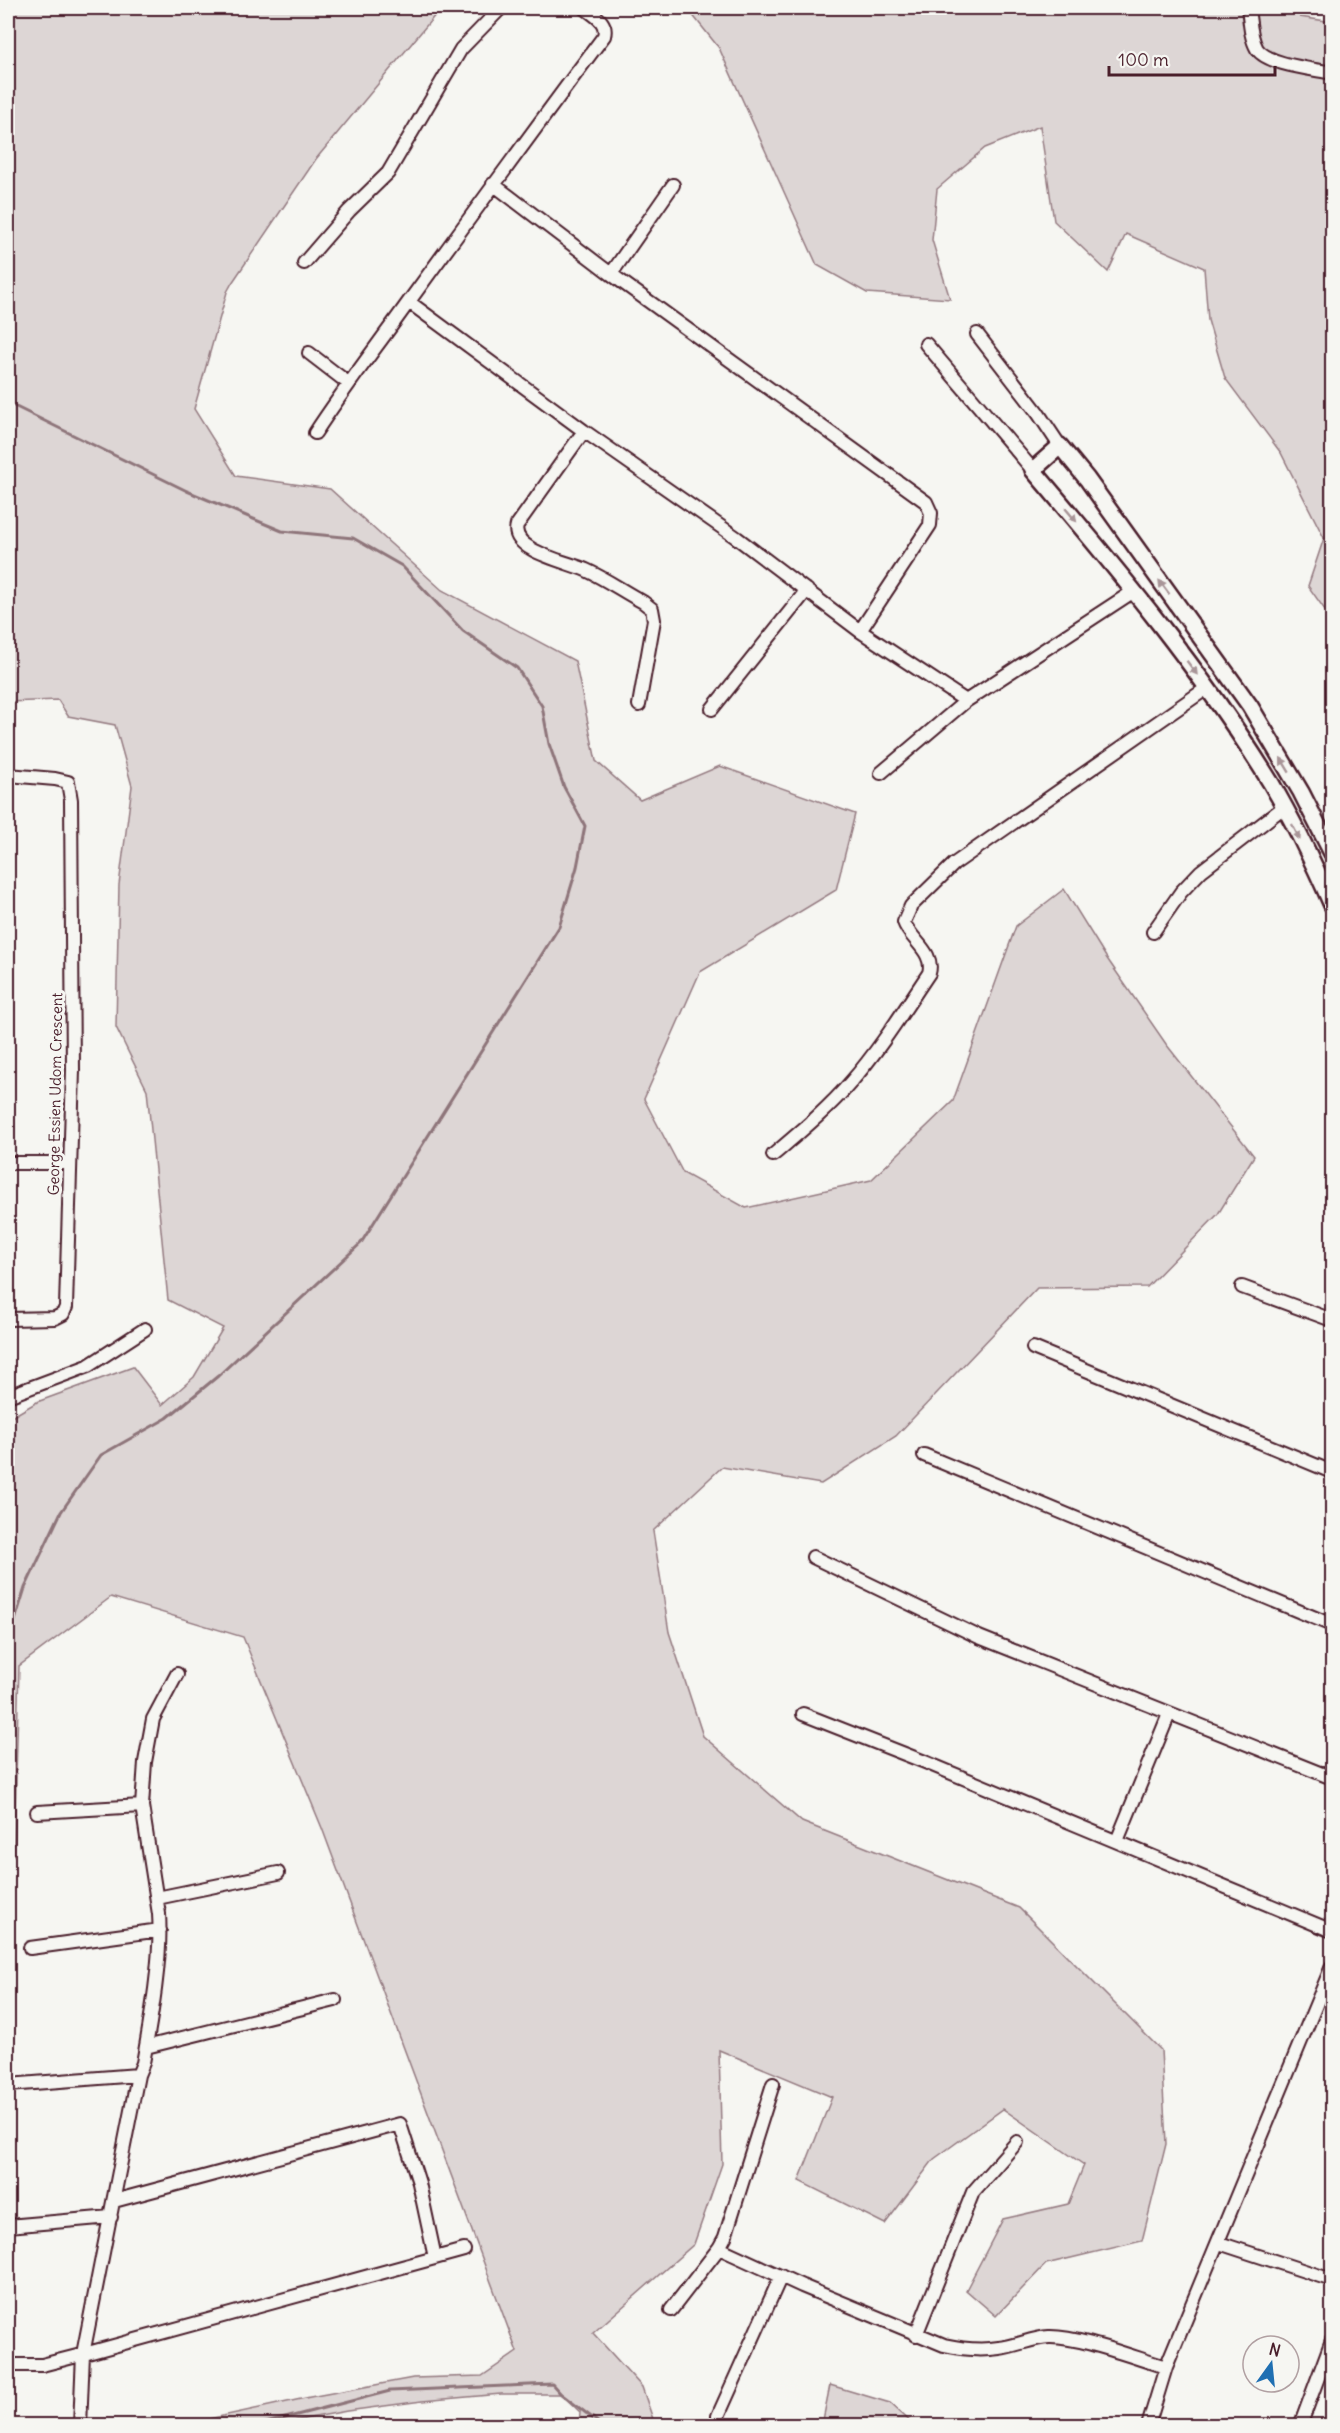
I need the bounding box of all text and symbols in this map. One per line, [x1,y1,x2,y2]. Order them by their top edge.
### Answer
scale bar [1109,39,1276,77]
text: 100 m [1118,48,1169,71]
one-way arrow [1064,507,1077,522]
one-way arrow [1158,579,1170,594]
one-way arrow [1185,660,1197,675]
one-way arrow [1280,757,1291,773]
one-way arrow [1291,823,1301,841]
street label: George Essien Udom Crescent [44,992,66,1196]
north arrow [1241,2334,1301,2394]
text: N [1267,2338,1283,2361]

